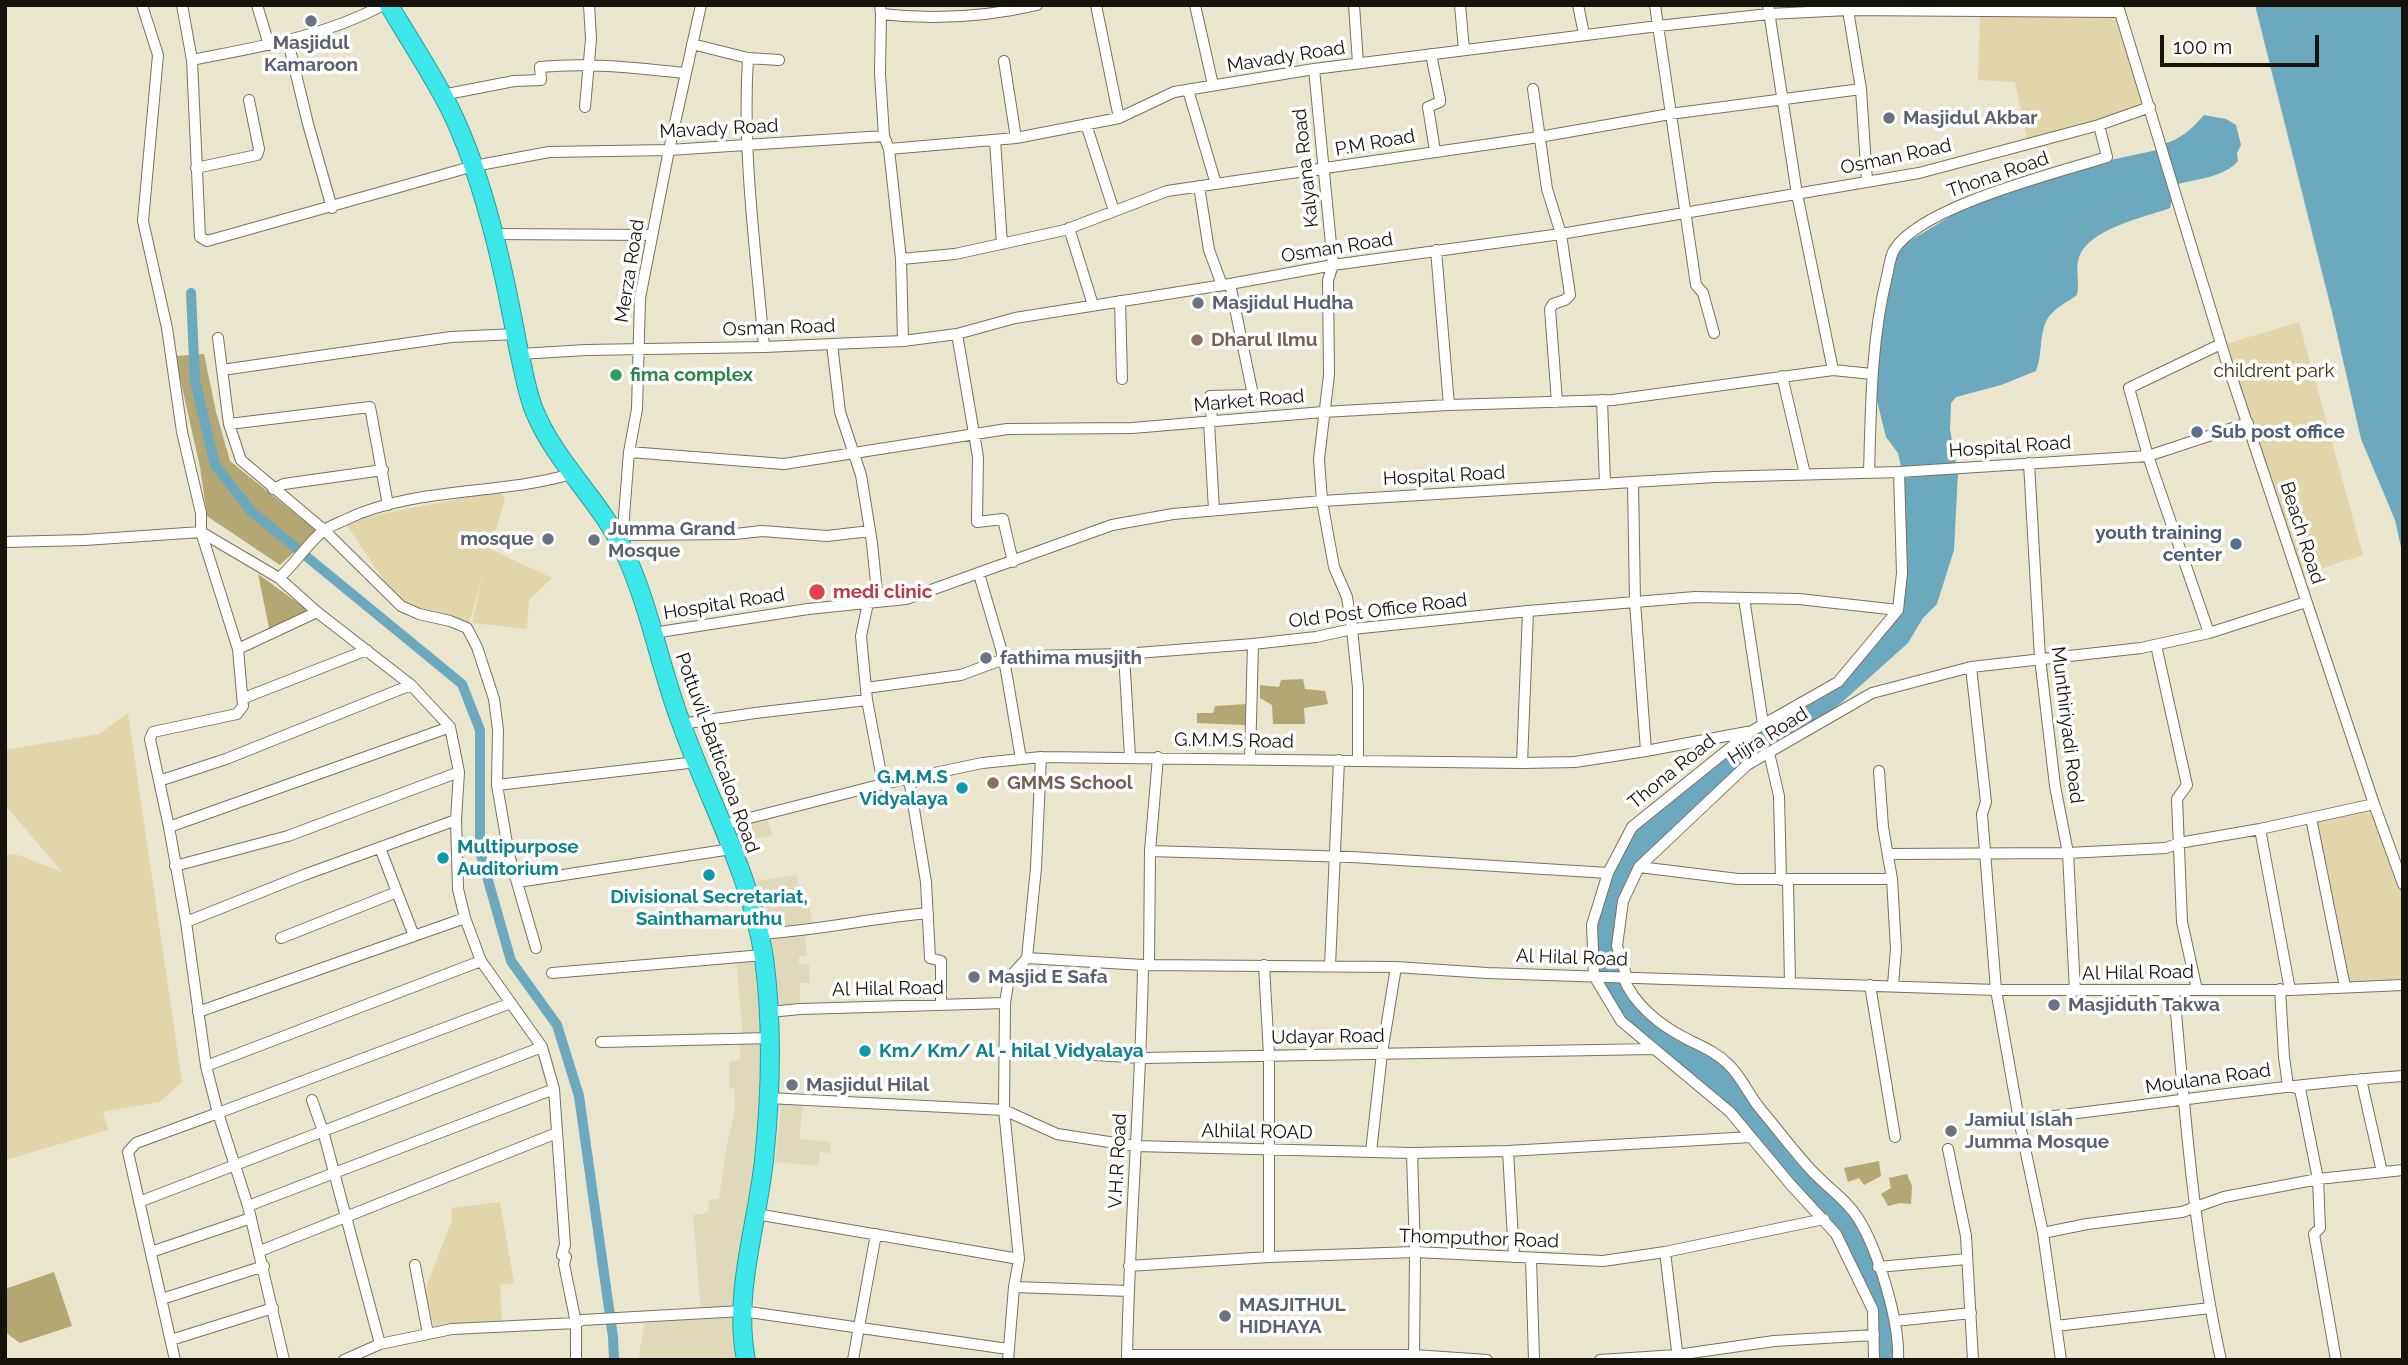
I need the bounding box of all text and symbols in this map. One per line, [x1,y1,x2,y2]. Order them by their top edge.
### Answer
marker: Masjidul Kamaroon [303,13,319,29]
scale bar [2163,21,2322,65]
place label: Masjidul Kamaroon [264,32,358,76]
text: 100 m [2173,34,2232,59]
street label: Mavady Road [1225,36,1347,78]
street label: Kalyana Road [1288,107,1324,229]
place label: Masjidul Akbar [1903,107,2038,129]
marker: Masjidul Akbar [1881,110,1897,126]
street label: Mavady Road [659,114,779,144]
street label: P.M Road [1333,125,1417,161]
street label: Osman Road [1838,134,1954,180]
street label: Thona Road [1944,147,2052,203]
street label: Merza Road [611,218,649,324]
street label: Osman Road [1280,228,1394,268]
place label: Masjidul Hudha [1212,292,1354,314]
marker: Masjidul Hudha [1190,295,1206,311]
street label: Osman Road [722,315,836,341]
place label: Dharul Ilmu [1211,329,1318,351]
marker: Dharul Ilmu [1189,332,1205,348]
park label: childrent park [2213,360,2335,382]
place label: fima complex [630,364,753,386]
marker: fima complex [608,367,624,383]
street label: Market Road [1193,385,1305,417]
place label: Sub post office [2211,421,2345,443]
marker: Sub post office [2189,424,2205,440]
street label: Hospital Road [1948,431,2072,463]
street label: Hospital Road [1382,461,1506,491]
street label: Beach Road [2275,479,2329,587]
place label: Jumma Grand Mosque [608,518,735,562]
place label: youth training center [2095,522,2222,566]
place label: mosque [460,528,534,550]
marker: mosque [540,531,556,547]
marker: Jumma Grand Mosque [586,532,602,548]
marker: youth training center [2228,536,2244,552]
place label: medi clinic [833,581,932,603]
marker: medi clinic [807,582,827,602]
street label: Hospital Road [662,583,786,625]
street label: Old Post Office Road [1288,589,1468,633]
street label: Munthiriyadi Road [2046,645,2088,805]
place label: fathima musjith [1000,647,1142,669]
street label: Pottuvil-Batticaloa Road [670,650,764,856]
marker: fathima musjith [978,650,994,666]
street label: Hijra Road [1724,703,1812,769]
street label: G.M.M.S Road [1174,729,1294,753]
street label: Thona Road [1624,730,1720,814]
place label: G.M.M.S Vidyalaya [859,766,948,810]
place label: GMMS School [1007,772,1133,794]
marker: GMMS School [985,775,1001,791]
marker: G.M.M.S Vidyalaya [954,780,970,796]
place label: Multipurpose Auditorium [457,836,579,880]
marker: Multipurpose Auditorium [435,850,451,866]
marker: Divisional Secretariat, Sainthamaruthu [701,867,717,883]
place label: Divisional Secretariat, Sainthamaruthu [610,886,808,930]
street label: Al Hilal Road [1516,945,1628,971]
street label: Al Hilal Road [2082,961,2194,985]
place label: Masjid E Safa [988,966,1108,988]
marker: Masjid E Safa [966,969,982,985]
street label: Al Hilal Road [832,977,944,1001]
place label: Masjiduth Takwa [2068,994,2220,1016]
marker: Masjiduth Takwa [2046,997,2062,1013]
street label: Udayar Road [1271,1025,1385,1049]
place label: Km/ Km/ Al - hilal Vidyalaya [879,1040,1144,1062]
marker: Km/ Km/ Al - hilal Vidyalaya [857,1043,873,1059]
street label: Moulana Road [2144,1059,2272,1099]
place label: Masjidul Hilal [806,1074,929,1096]
marker: Masjidul Hilal [784,1077,800,1093]
place label: Jamiul Islah Jumma Mosque [1965,1109,2109,1153]
street label: V.H.R Road [1104,1113,1132,1209]
street label: Alhilal ROAD [1201,1120,1313,1144]
marker: Jamiul Islah Jumma Mosque [1943,1123,1959,1139]
street label: Thomputhor Road [1399,1225,1559,1253]
place label: MASJITHUL HIDHAYA [1239,1294,1346,1338]
marker: MASJITHUL HIDHAYA [1217,1308,1233,1324]

